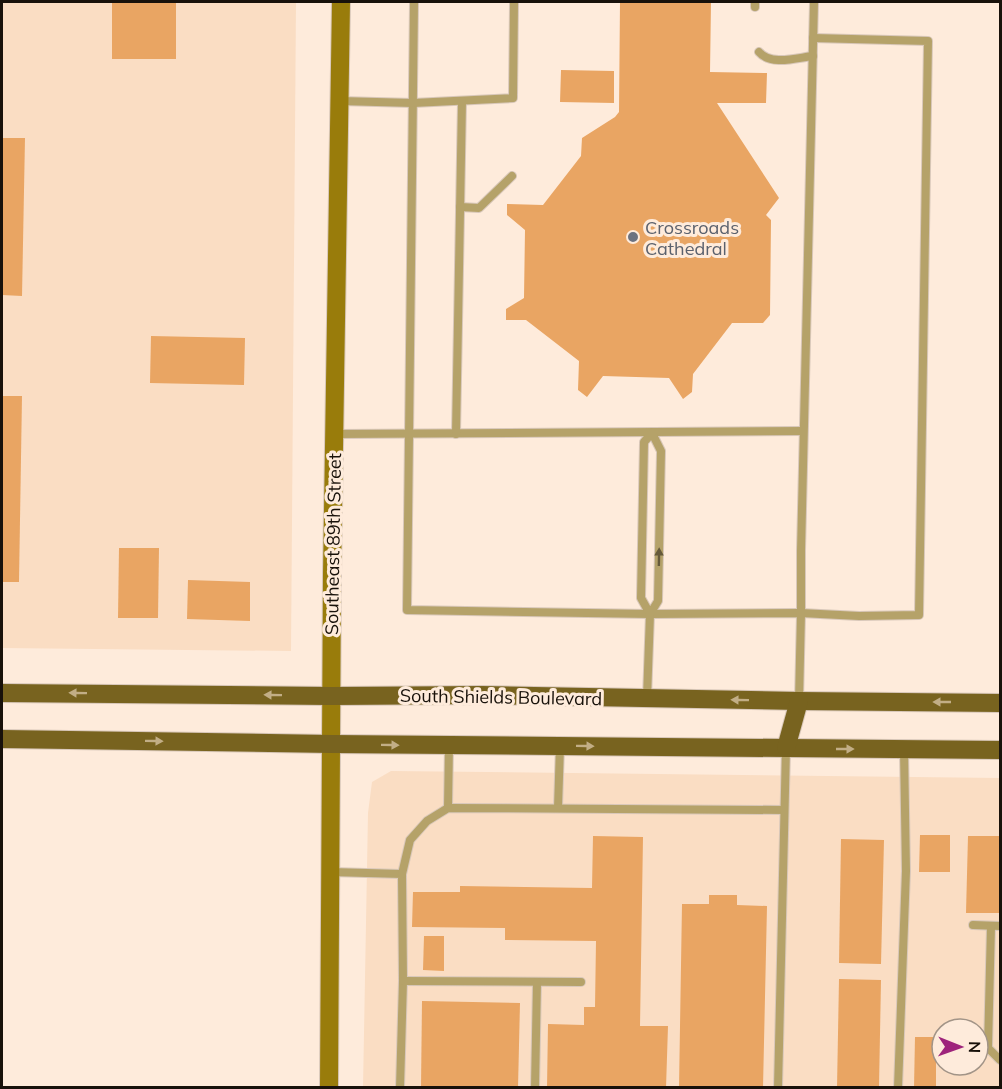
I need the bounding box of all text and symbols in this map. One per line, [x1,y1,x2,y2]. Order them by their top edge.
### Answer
place label: Crossroads Cathedral [645,216,739,260]
marker: Crossroads Cathedral [626,230,640,244]
street label: Southeast 89th Street [320,453,346,635]
one-way arrow [654,548,663,567]
street label: South Shields Boulevard [400,684,602,710]
one-way arrow [68,688,87,698]
one-way arrow [263,690,282,700]
one-way arrow [731,695,750,705]
one-way arrow [933,697,952,707]
one-way arrow [145,736,164,746]
one-way arrow [381,740,400,750]
one-way arrow [576,742,595,751]
one-way arrow [835,744,854,754]
north arrow [930,1017,990,1077]
text: N [965,1041,985,1053]

